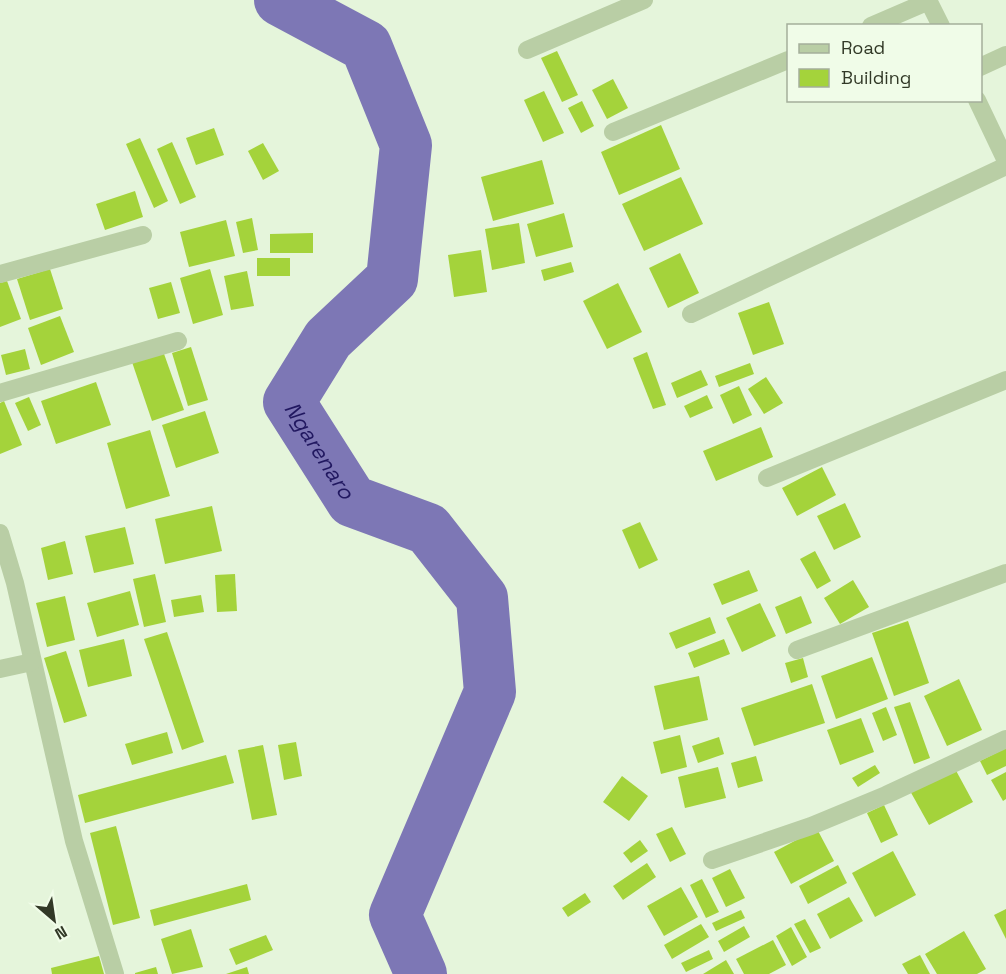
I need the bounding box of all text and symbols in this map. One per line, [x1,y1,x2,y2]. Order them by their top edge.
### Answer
legend [787,24,982,102]
text: Road [841,36,885,59]
text: Building [841,66,911,89]
water label: Ngarenaro [278,396,362,505]
north arrow [24,890,84,950]
text: N [51,921,71,944]

